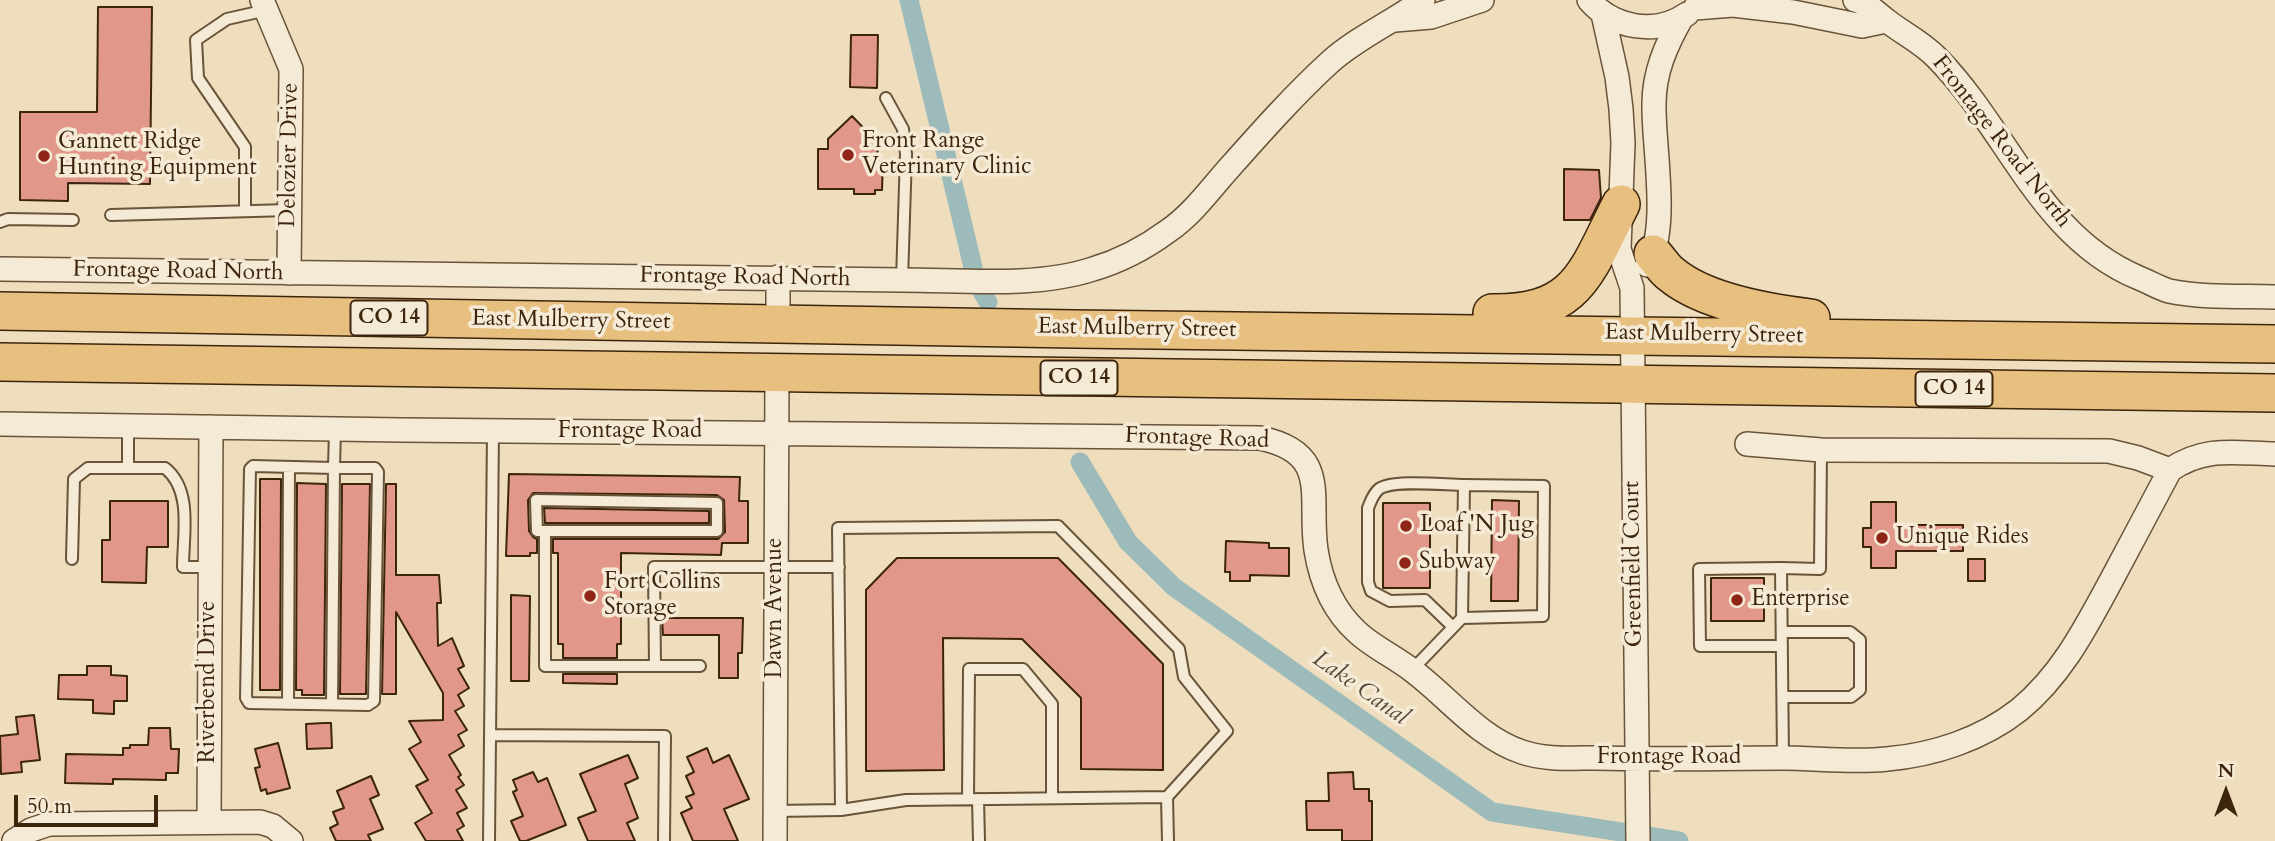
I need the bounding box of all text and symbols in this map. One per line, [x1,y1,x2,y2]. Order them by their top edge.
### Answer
street label: Frontage Road North [1925,50,2077,234]
street label: Delozier Drive [275,82,305,228]
place label: Front Range Veterinary Clinic [862,128,1032,182]
place label: Gannett Ridge Hunting Equipment [58,129,257,183]
marker: Front Range Veterinary Clinic [840,147,856,163]
marker: Gannett Ridge Hunting Equipment [36,148,52,164]
street label: Frontage Road North [72,256,284,288]
street label: Frontage Road North [639,262,851,294]
road number: CO 14 [350,300,428,336]
street label: East Mulberry Street [471,305,671,337]
street label: East Mulberry Street [1037,313,1237,345]
street label: East Mulberry Street [1604,319,1804,351]
road number: CO 14 [1040,360,1118,396]
road number: CO 14 [1916,372,1993,406]
street label: Frontage Road [558,418,702,446]
street label: Frontage Road [1124,423,1270,455]
street label: Greenfield Court [1619,481,1649,647]
place label: Loaf 'N Jug [1420,512,1534,540]
marker: Loaf 'N Jug [1398,518,1414,534]
place label: Unique Rides [1896,524,2029,552]
marker: Unique Rides [1874,530,1890,546]
street label: Dawn Avenue [762,538,790,678]
place label: Subway [1419,549,1496,577]
marker: Subway [1397,555,1413,571]
place label: Fort Collins Storage [604,569,720,623]
place label: Enterprise [1751,586,1850,614]
marker: Fort Collins Storage [582,588,598,604]
marker: Enterprise [1729,592,1745,608]
street label: Riverbend Drive [195,601,223,763]
water label: Lake Canal [1306,645,1414,733]
street label: Frontage Road [1597,744,1741,772]
north arrow [2191,757,2261,827]
text: N [2218,758,2234,784]
scale bar [18,782,161,826]
text: 50 m [27,792,72,821]

